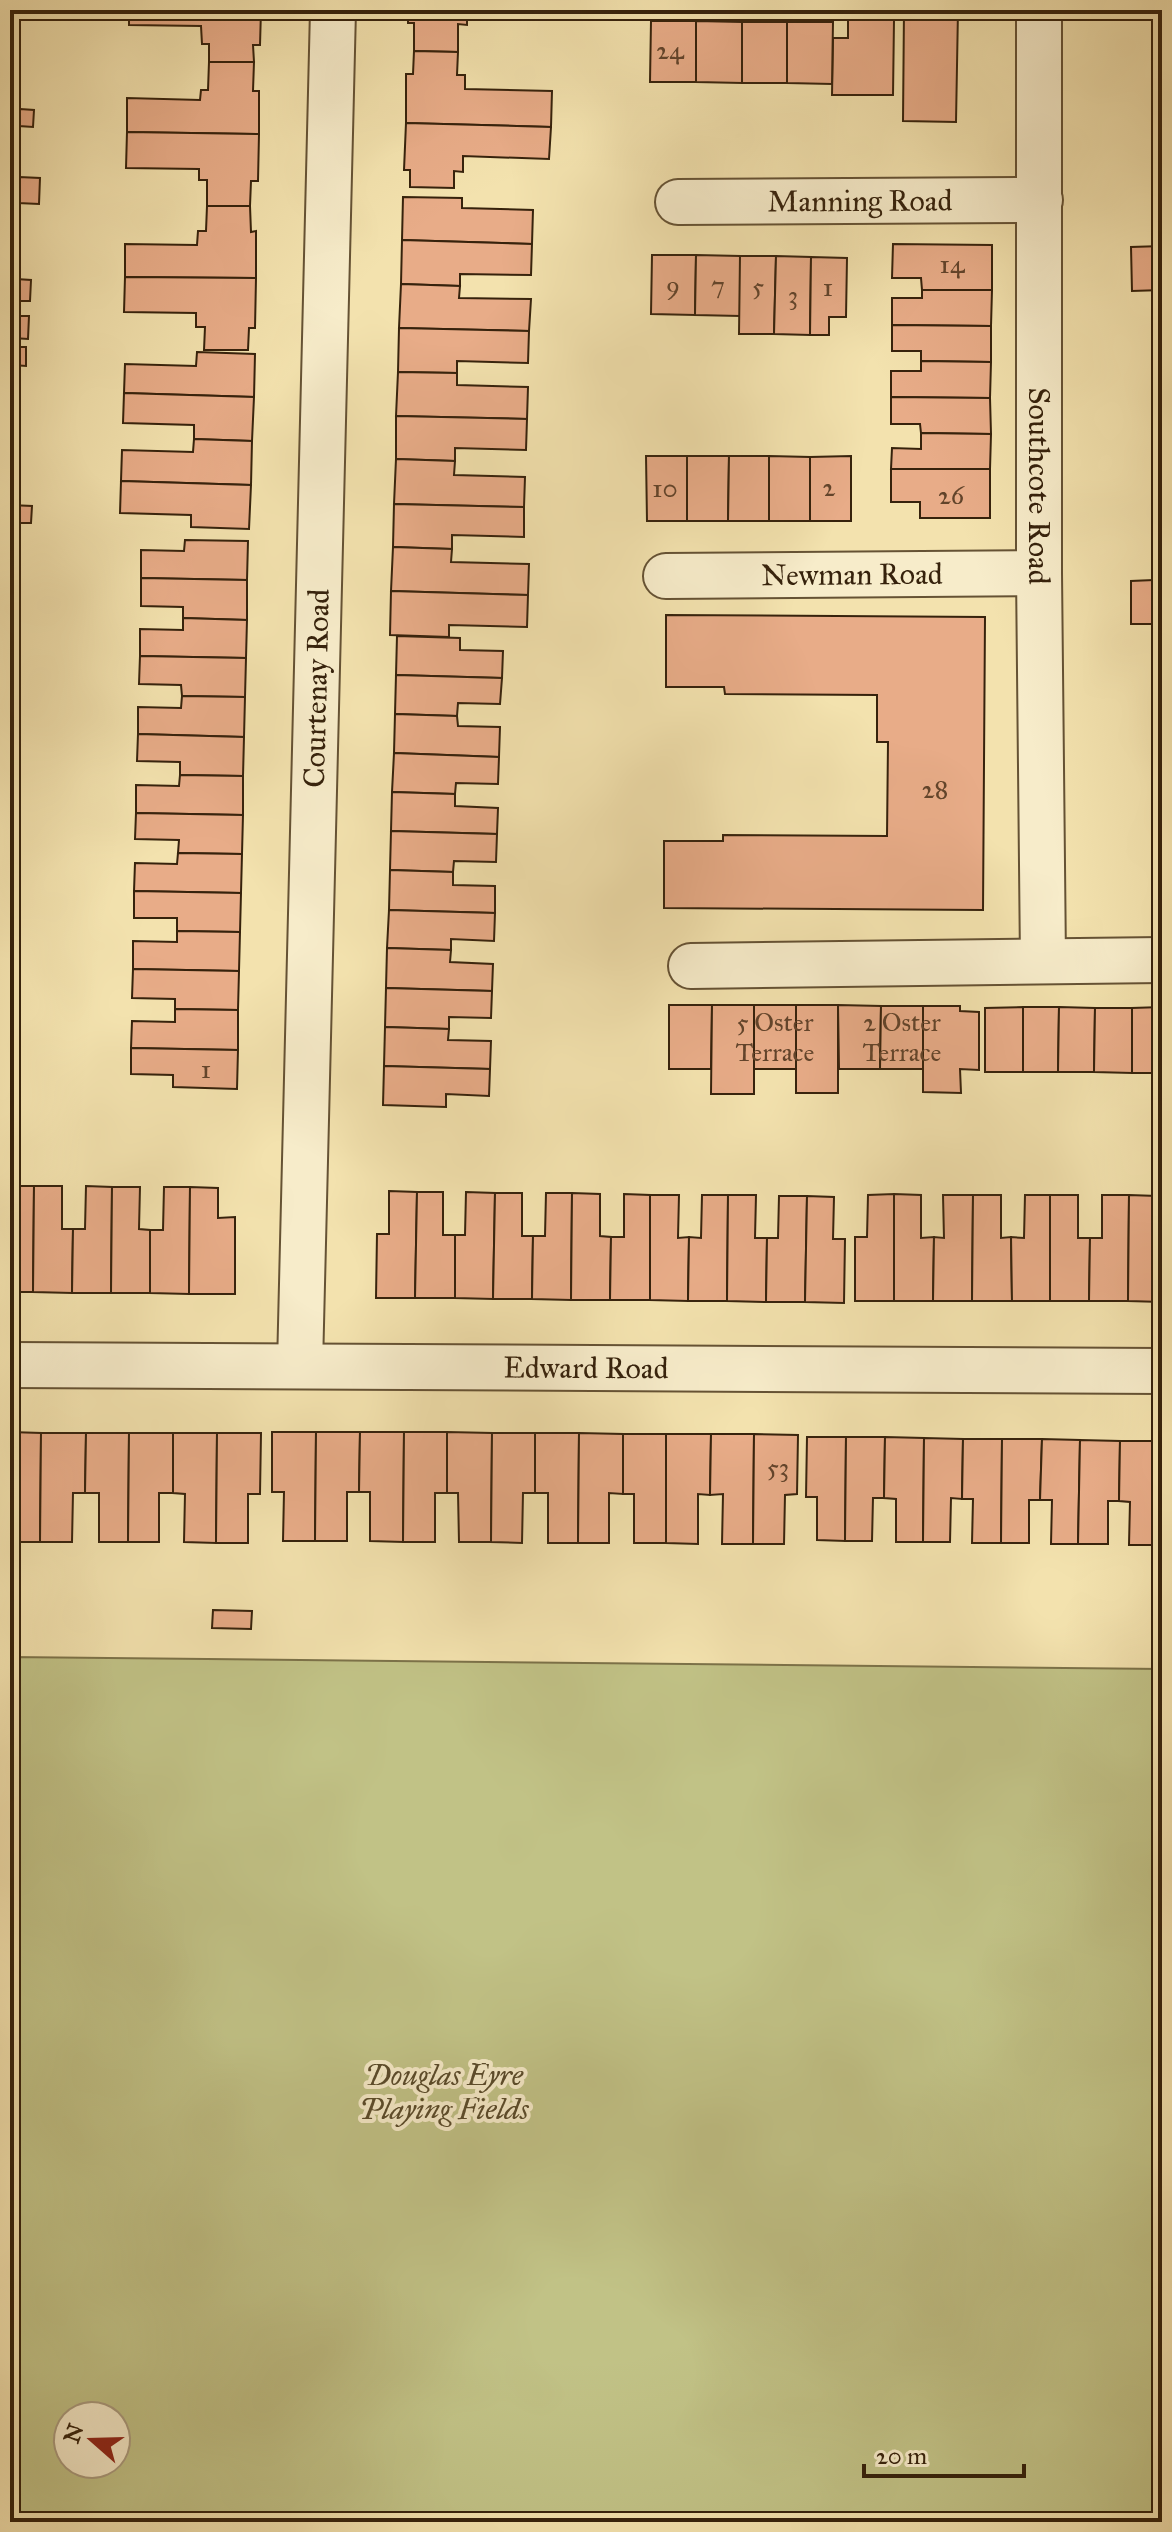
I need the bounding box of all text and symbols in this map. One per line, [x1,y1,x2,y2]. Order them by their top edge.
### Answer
house number: 24 [656,34,684,66]
street label: Manning Road [767,182,953,220]
house number: 14 [940,248,965,280]
house number: 9 [666,269,680,301]
house number: 7 [711,269,725,301]
house number: 5 [752,270,764,302]
house number: 1 [823,271,833,303]
house number: 3 [788,279,798,311]
street label: Southcote Road [1021,387,1057,585]
house number: 2 [823,471,836,503]
house number: 10 [652,472,678,504]
house number: 26 [938,479,965,511]
street label: Newman Road [761,556,943,593]
street label: Courtenay Road [296,588,337,788]
house number: 28 [922,773,948,805]
house number: 5 Oster Terrace [736,1006,815,1068]
house number: 2 Oster Terrace [863,1006,942,1068]
house number: 1 [201,1053,211,1085]
street label: Edward Road [503,1350,669,1386]
house number: 53 [767,1451,789,1483]
park label: Douglas Eyre Playing Fields [359,2057,530,2127]
north arrow [52,2400,132,2480]
text: N [58,2420,90,2447]
scale bar [864,2428,1024,2478]
text: 20 m [876,2441,927,2471]

